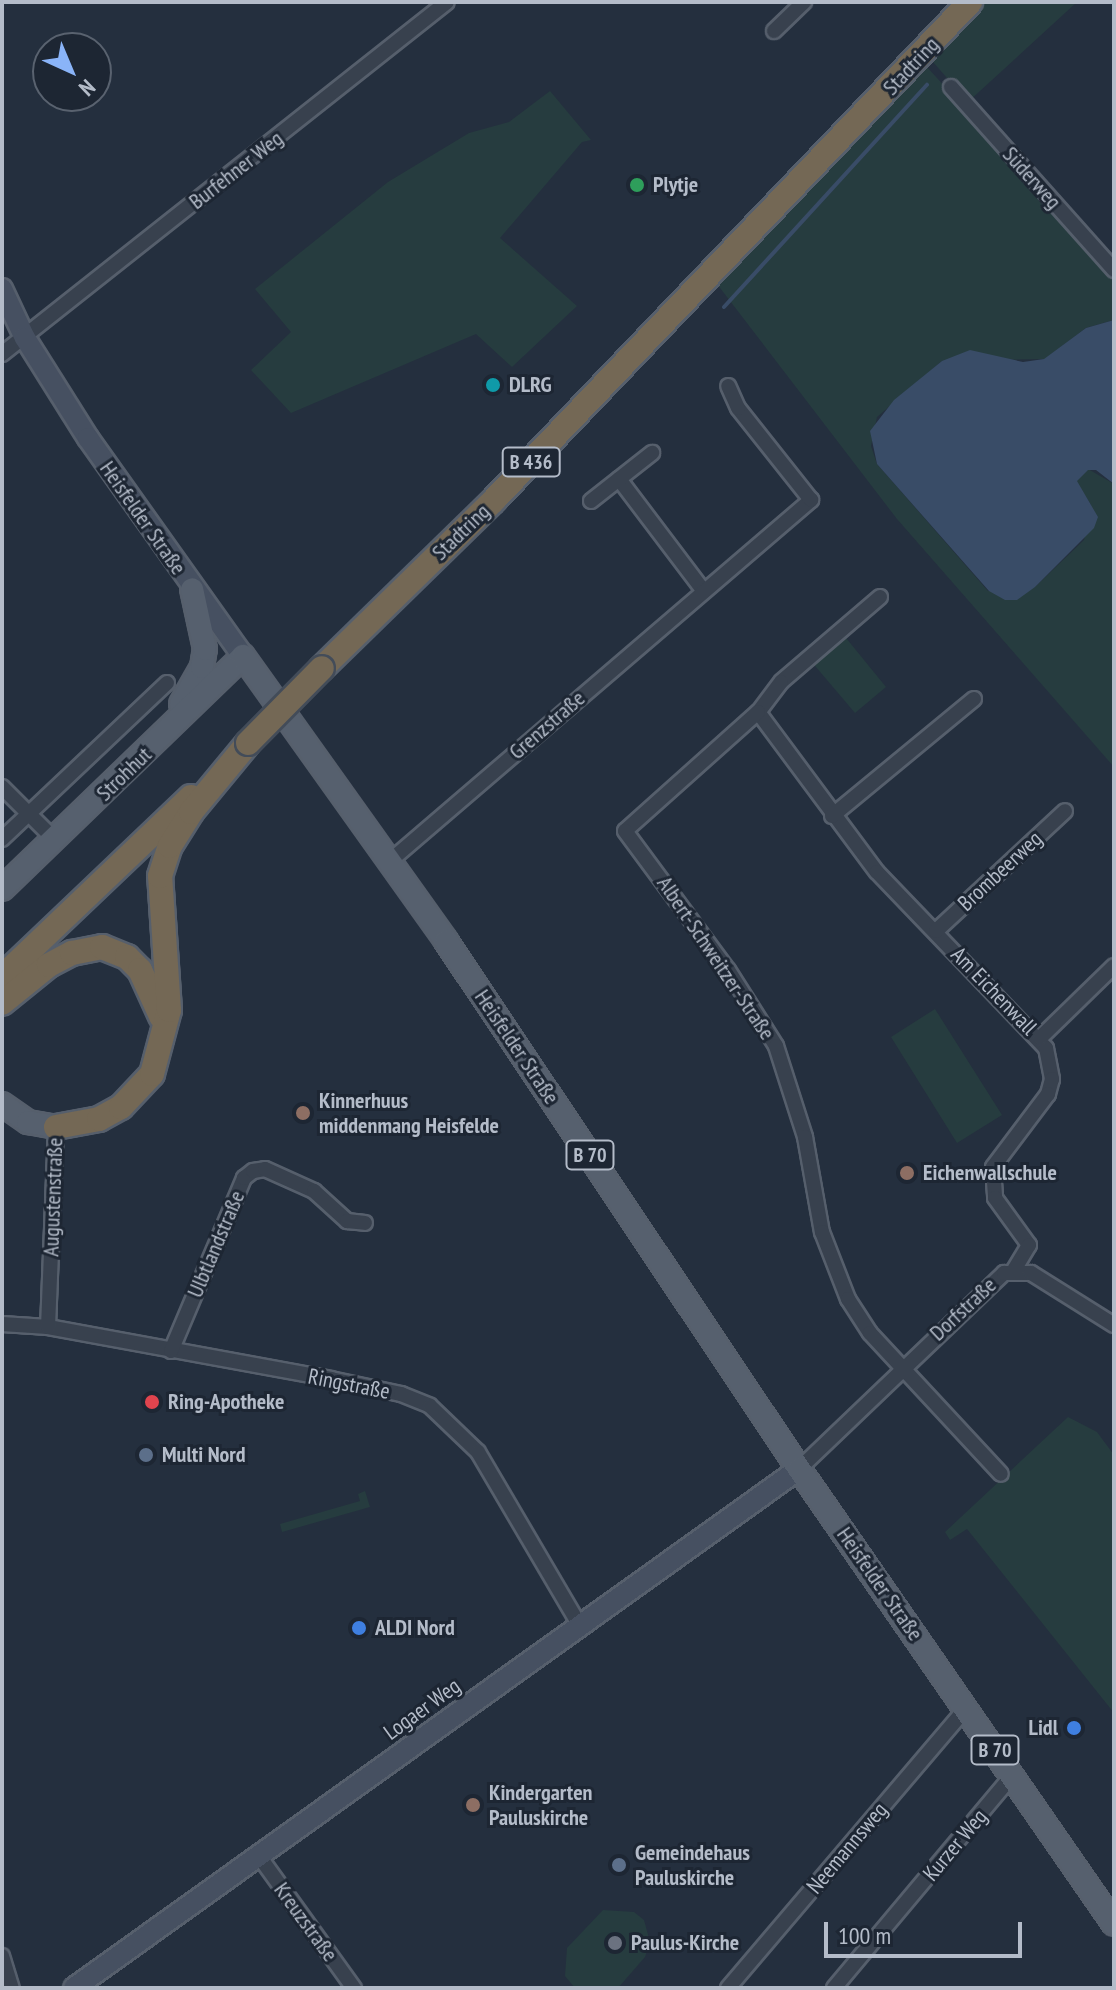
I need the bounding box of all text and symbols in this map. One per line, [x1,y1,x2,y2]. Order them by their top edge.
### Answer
street label: Stadtring [878,31,944,101]
north arrow [32,32,112,112]
text: N [73,74,101,102]
street label: Burfehner Weg [184,125,288,215]
street label: Süderweg [997,141,1067,215]
place label: Plytje [653,172,698,198]
marker: Plytje [628,176,646,194]
place label: DLRG [509,372,552,398]
marker: DLRG [484,376,502,394]
road number: B 436 [501,446,561,478]
street label: Heisfelder Straße [94,456,192,580]
street label: Stadtring [427,498,495,566]
street label: Grenzstraße [504,685,590,765]
street label: Strohhut [91,742,157,806]
street label: Brombeerweg [953,826,1047,916]
street label: Albert-Schweitzer-Straße [651,871,781,1045]
street label: Am Eichenwall [946,942,1042,1040]
street label: Heisfelder Straße [469,985,565,1109]
place label: Kinnerhuus middenmang Heisfelde [319,1087,499,1138]
marker: Kinnerhuus middenmang Heisfelde [294,1104,312,1122]
street label: Augustenstraße [38,1137,68,1257]
road number: B 70 [564,1139,616,1171]
place label: Eichenwallschule [923,1160,1057,1186]
marker: Eichenwallschule [898,1164,916,1182]
street label: Ulbtlandstraße [182,1187,250,1301]
street label: Dorfstraße [924,1272,1002,1346]
street label: Ringstraße [306,1363,392,1405]
place label: Ring-Apotheke [168,1389,284,1415]
marker: Ring-Apotheke [143,1393,161,1411]
place label: Multi Nord [162,1442,246,1468]
marker: Multi Nord [137,1446,155,1464]
street label: Heisfelder Straße [831,1522,929,1646]
place label: ALDI Nord [375,1615,455,1641]
marker: ALDI Nord [350,1619,368,1637]
street label: Logaer Weg [379,1672,465,1746]
place label: Lidl [1029,1715,1058,1741]
marker: Lidl [1065,1719,1083,1737]
road number: B 70 [969,1734,1021,1766]
place label: Kindergarten Pauluskirche [489,1779,592,1830]
marker: Kindergarten Pauluskirche [464,1796,482,1814]
street label: Neemannsweg [801,1797,893,1899]
street label: Kurzer Weg [917,1804,993,1886]
place label: Gemeindehaus Pauluskirche [635,1839,750,1890]
marker: Gemeindehaus Pauluskirche [610,1856,628,1874]
street label: Kreuzstraße [269,1877,343,1967]
scale bar [828,1906,1026,1956]
text: 100 m [838,1920,891,1951]
place label: Paulus-Kirche [631,1930,739,1956]
marker: Paulus-Kirche [606,1934,624,1952]

